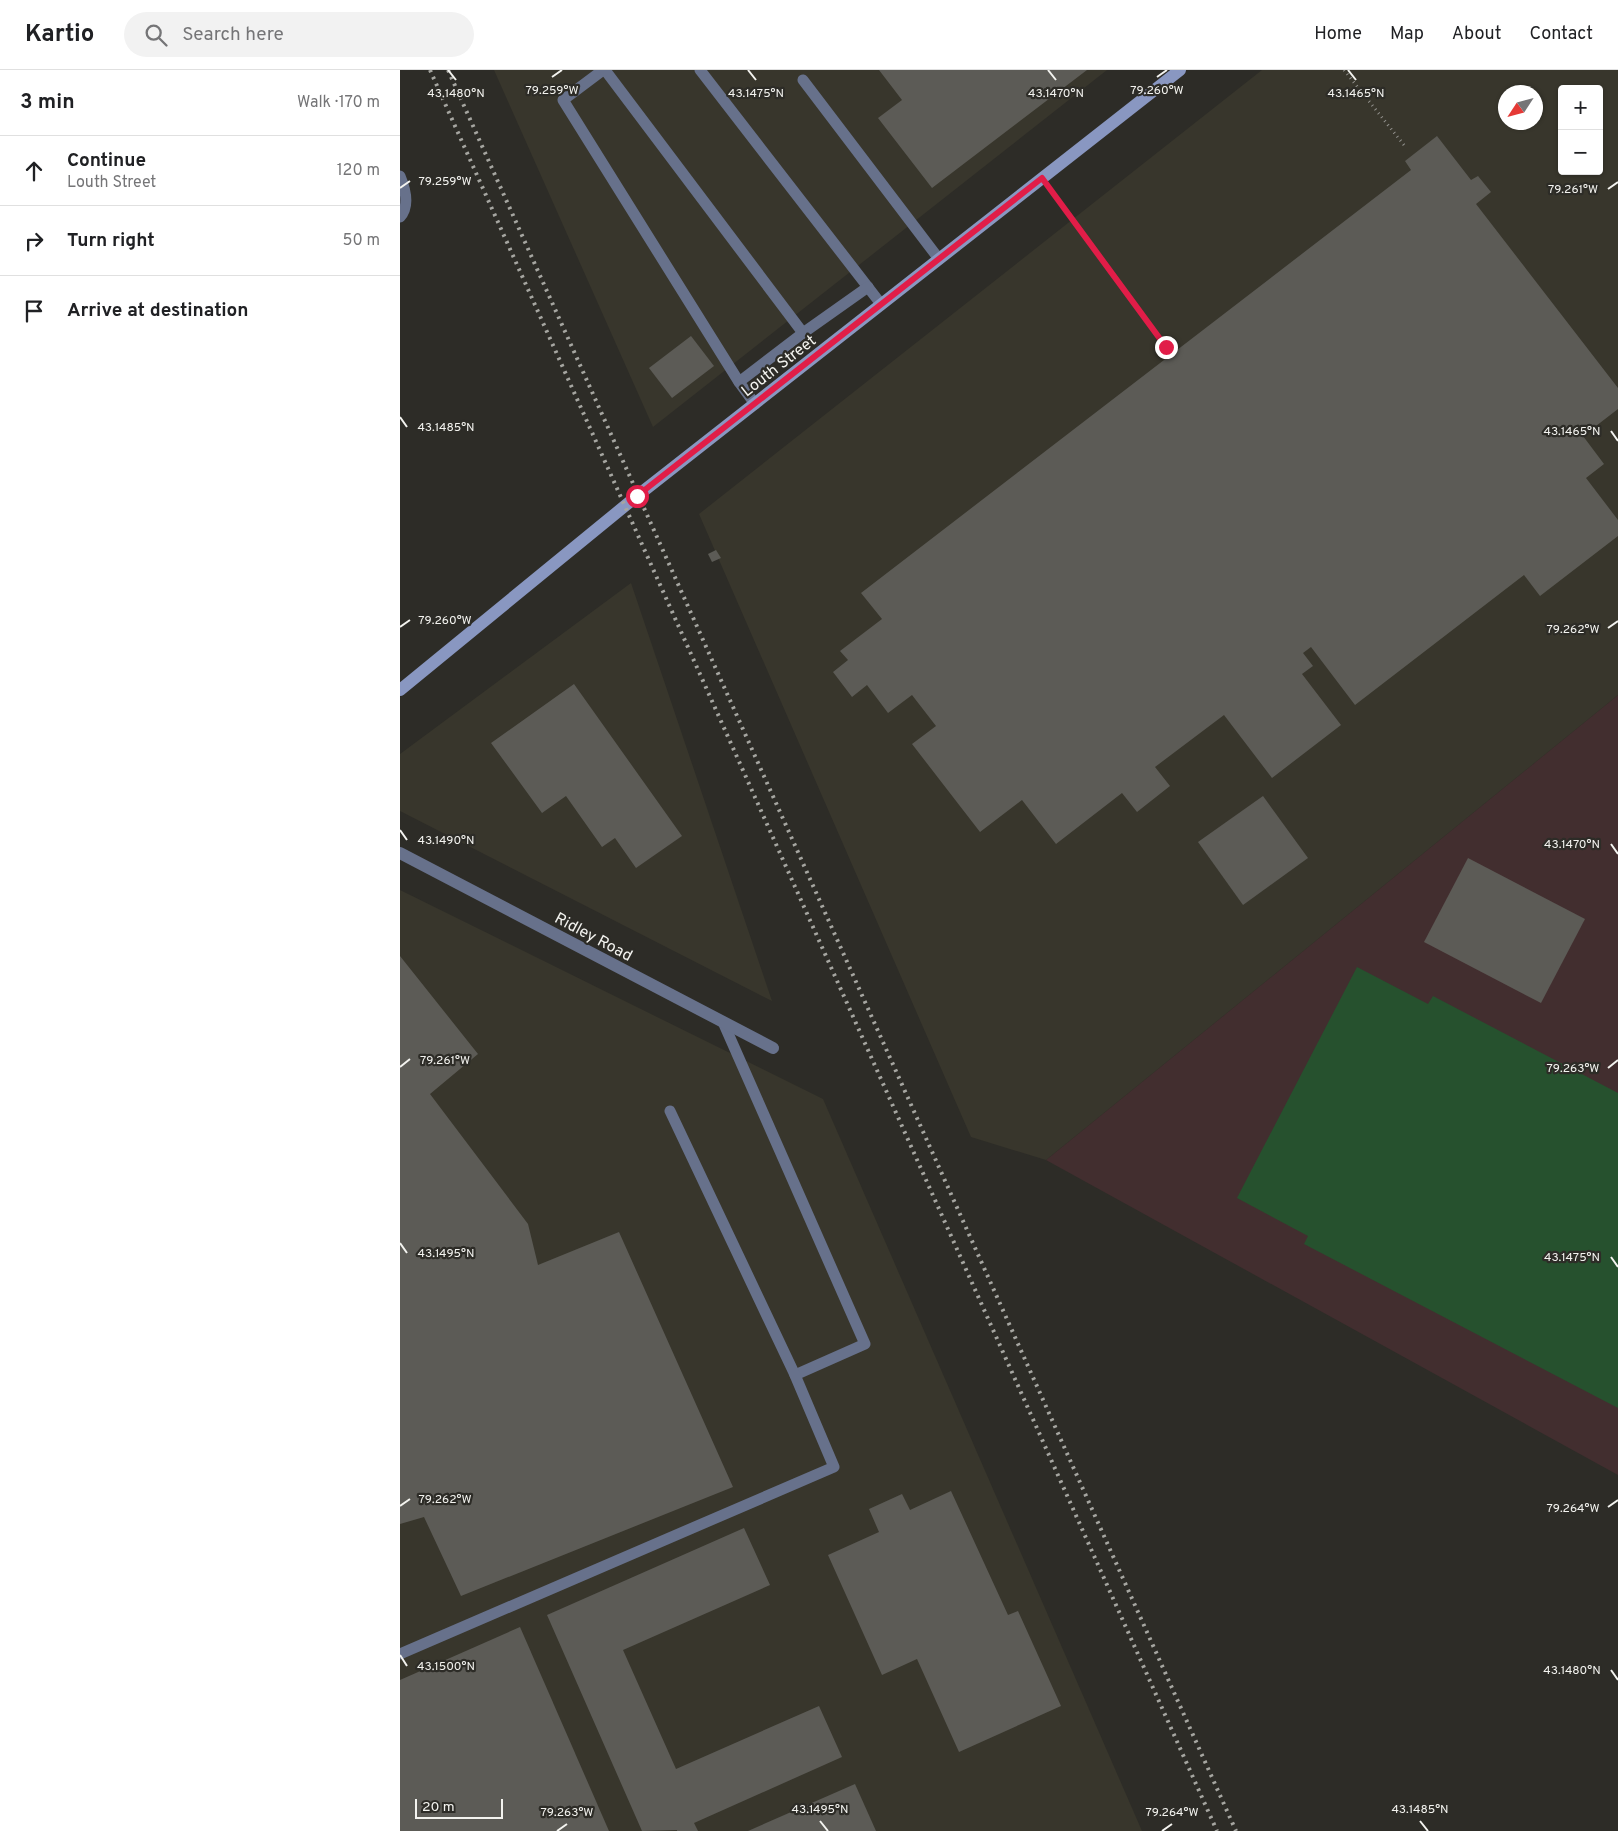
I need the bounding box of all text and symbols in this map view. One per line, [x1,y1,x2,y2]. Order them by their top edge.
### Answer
search box [124,12,474,57]
text: Kartio [25,20,94,50]
icon: search [142,21,170,49]
text: Search here [182,23,284,47]
text: Home [1314,23,1362,46]
text: Map [1390,23,1424,46]
text: About [1452,23,1501,46]
text: Contact [1529,23,1593,46]
text: 79.259°W [526,83,578,99]
text: 79.260°W [1130,83,1184,99]
north arrow [1498,85,1543,130]
map controls [1558,85,1603,175]
button: + [1558,85,1603,130]
text: 43.1480°N [427,86,485,102]
text: 43.1475°N [728,86,784,102]
text: 43.1470°N [1028,86,1084,102]
text: 43.1465°N [1327,86,1385,102]
text: 3 min [20,89,75,116]
text: Walk · 170 m [297,93,380,113]
button: − [1558,130,1603,175]
text: Continue [67,149,146,173]
icon: ahead [20,157,48,185]
text: 120 m [337,161,380,181]
text: Louth Street [67,173,156,193]
text: 79.259°W [419,174,471,190]
text: 79.261°W [1548,182,1598,198]
icon: right [20,227,48,255]
text: Turn right [67,229,155,253]
text: 50 m [343,231,380,251]
icon: arrive [20,297,48,325]
text: Arrive at destination [67,299,248,323]
street label: Louth Street [738,331,821,402]
route end [1155,336,1178,359]
text: 43.1485°N [417,420,475,436]
text: 43.1465°N [1543,424,1601,440]
route start [626,485,649,508]
text: 79.260°W [418,613,472,629]
text: 79.262°W [1547,622,1599,638]
text: 43.1490°N [417,833,475,849]
text: 43.1470°N [1544,837,1600,853]
street label: Ridley Road [551,909,635,967]
text: 79.261°W [420,1053,470,1069]
text: 79.263°W [1547,1061,1599,1077]
text: 43.1495°N [418,1246,474,1262]
text: 43.1475°N [1544,1250,1600,1266]
text: 79.262°W [419,1492,471,1508]
text: 79.264°W [1546,1501,1600,1517]
text: 43.1500°N [417,1659,475,1675]
text: 43.1480°N [1543,1663,1601,1679]
scale bar [415,1796,502,1819]
text: 20 m [422,1799,455,1816]
text: 43.1495°N [792,1802,848,1818]
text: 43.1485°N [1391,1802,1449,1818]
text: 79.263°W [541,1805,593,1821]
text: 79.264°W [1145,1805,1199,1821]

